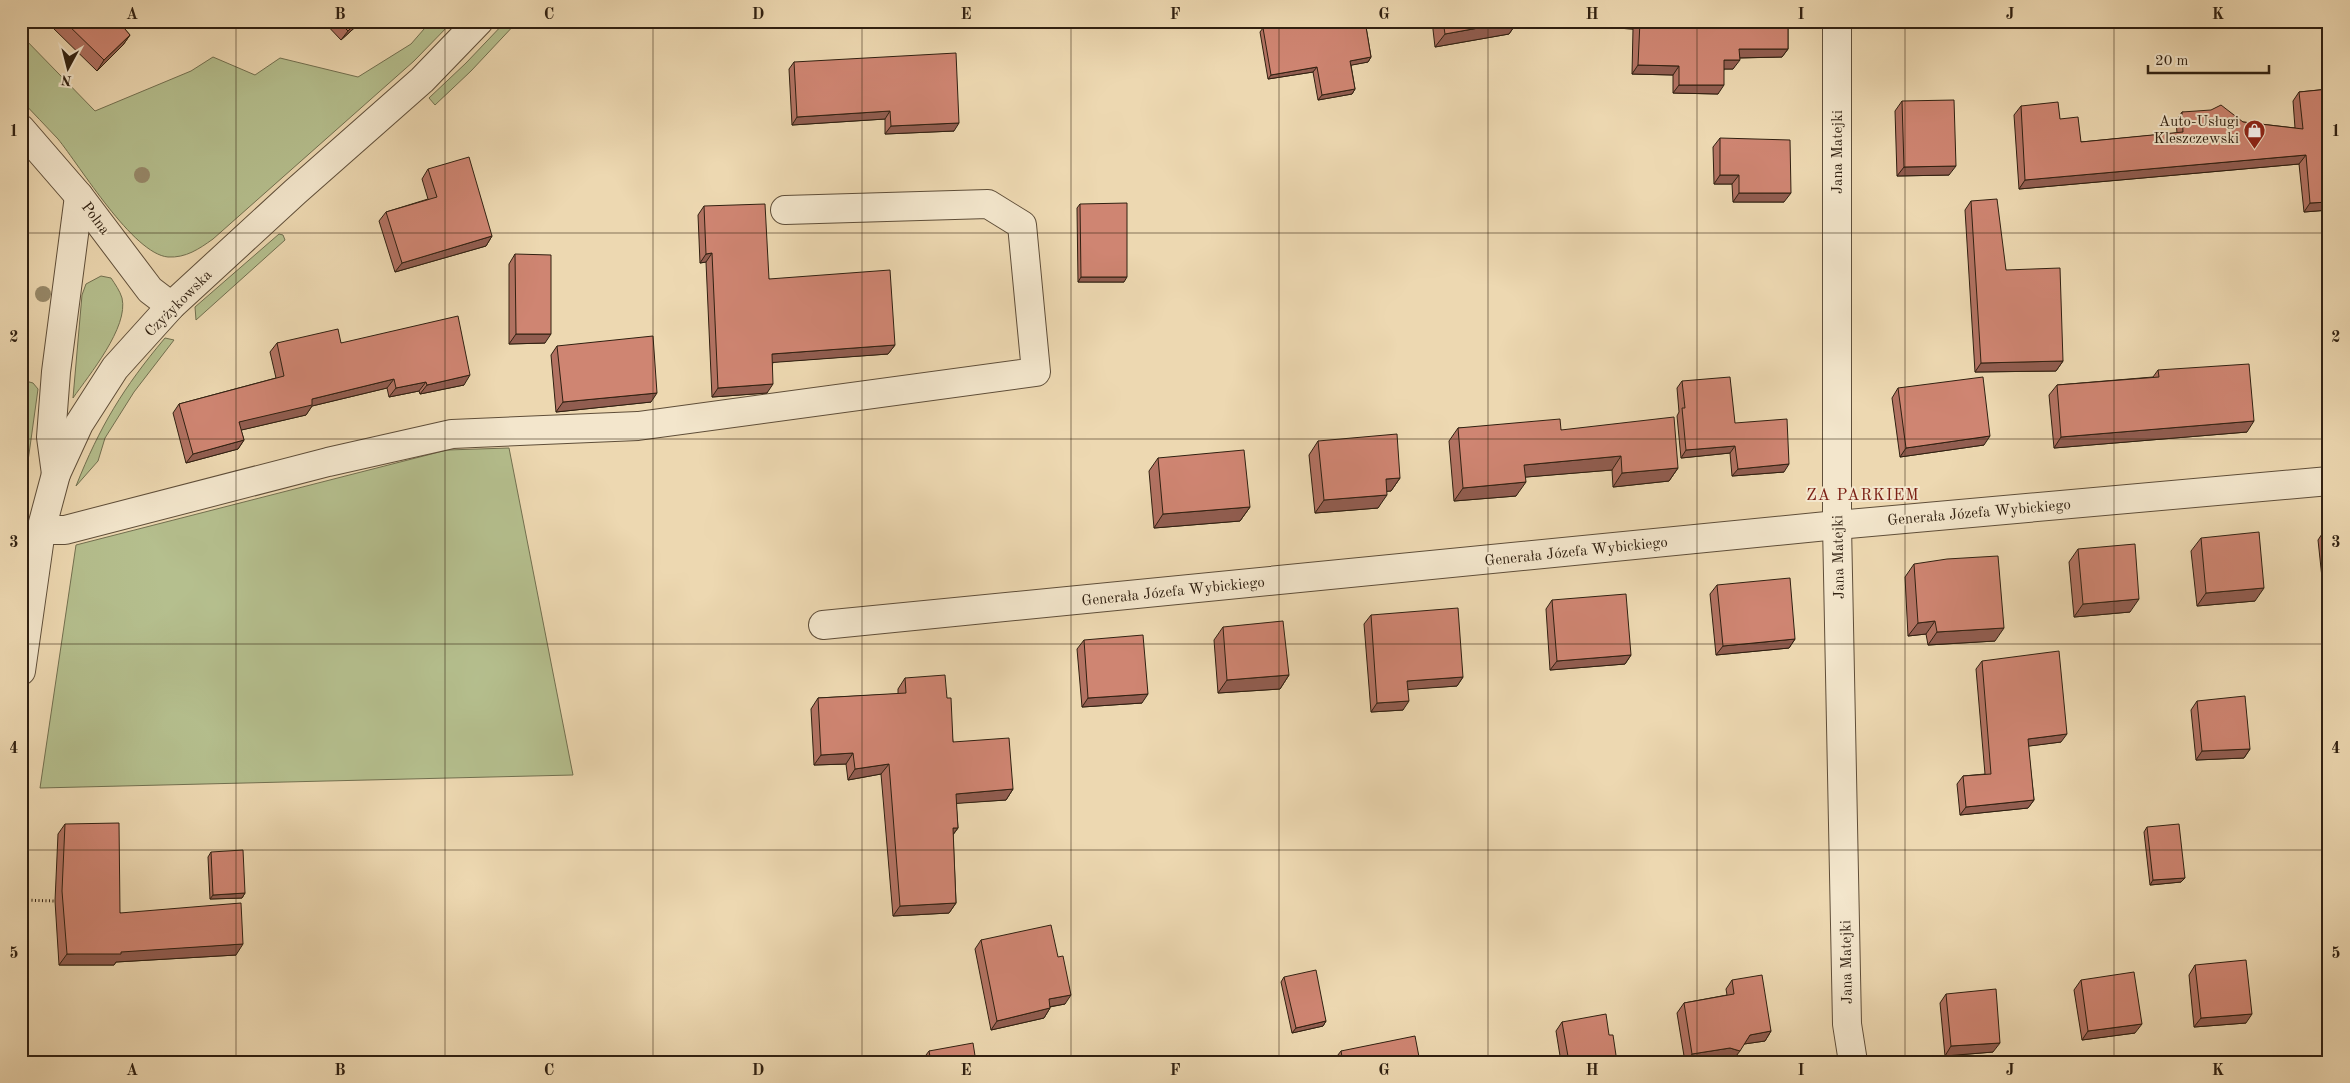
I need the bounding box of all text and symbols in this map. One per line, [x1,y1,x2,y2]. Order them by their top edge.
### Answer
text: A [126,7,138,23]
text: B [334,7,346,23]
text: C [544,7,554,23]
text: D [752,7,764,23]
text: E [960,7,972,23]
text: F [1170,7,1181,23]
text: G [1378,7,1390,23]
text: H [1585,7,1599,23]
text: I [1797,7,1805,23]
text: J [2006,7,2015,23]
text: K [2212,7,2224,23]
north arrow [42,42,92,92]
scale bar [2148,42,2269,74]
text: 20 m [2155,54,2189,69]
text: N [60,72,73,88]
street label: Jana Matejki [1831,110,1846,194]
place label: Auto-Usługi Kleszczewski [2154,115,2239,147]
shop icon: Auto-Usługi Kleszczewski [2243,118,2267,149]
text: 1 [9,124,19,140]
text: 1 [2331,124,2341,140]
street label: Polna [78,200,112,238]
street label: Czyżykowska [143,267,216,340]
text: 2 [9,330,19,346]
text: 2 [2331,330,2341,346]
district label: ZA PARKIEM [1806,488,1920,504]
street label: Generała Józefa Wybickiego [1887,498,2072,529]
street label: Jana Matejki [1831,515,1848,599]
text: 3 [9,535,19,551]
street label: Generała Józefa Wybickiego [1484,535,1669,570]
text: 3 [2331,535,2341,551]
street label: Generała Józefa Wybickiego [1081,575,1266,610]
text: 4 [9,741,19,757]
text: 4 [2331,741,2341,757]
street label: Jana Matejki [1839,920,1856,1004]
text: 5 [9,946,19,962]
text: 5 [2331,946,2341,962]
text: A [126,1063,138,1079]
text: B [334,1063,346,1079]
text: C [544,1063,554,1079]
text: D [752,1063,764,1079]
text: E [960,1063,972,1079]
text: F [1170,1063,1181,1079]
text: G [1378,1063,1390,1079]
text: H [1585,1063,1599,1079]
text: I [1797,1063,1805,1079]
text: J [2006,1063,2015,1079]
text: K [2212,1063,2224,1079]

